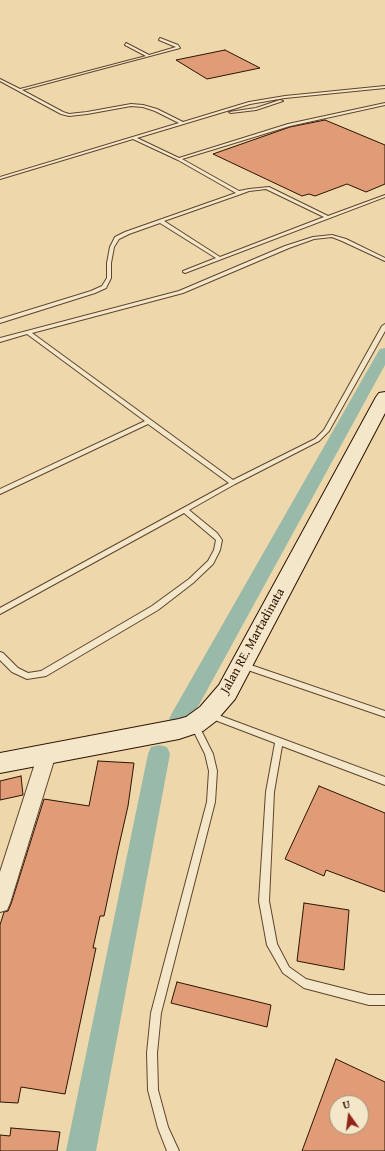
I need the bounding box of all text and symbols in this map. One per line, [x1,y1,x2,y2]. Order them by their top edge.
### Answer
street label: Jalan RE. Martadinata [218,586,288,696]
north arrow [329,1095,369,1135]
text: U [341,1096,352,1113]

